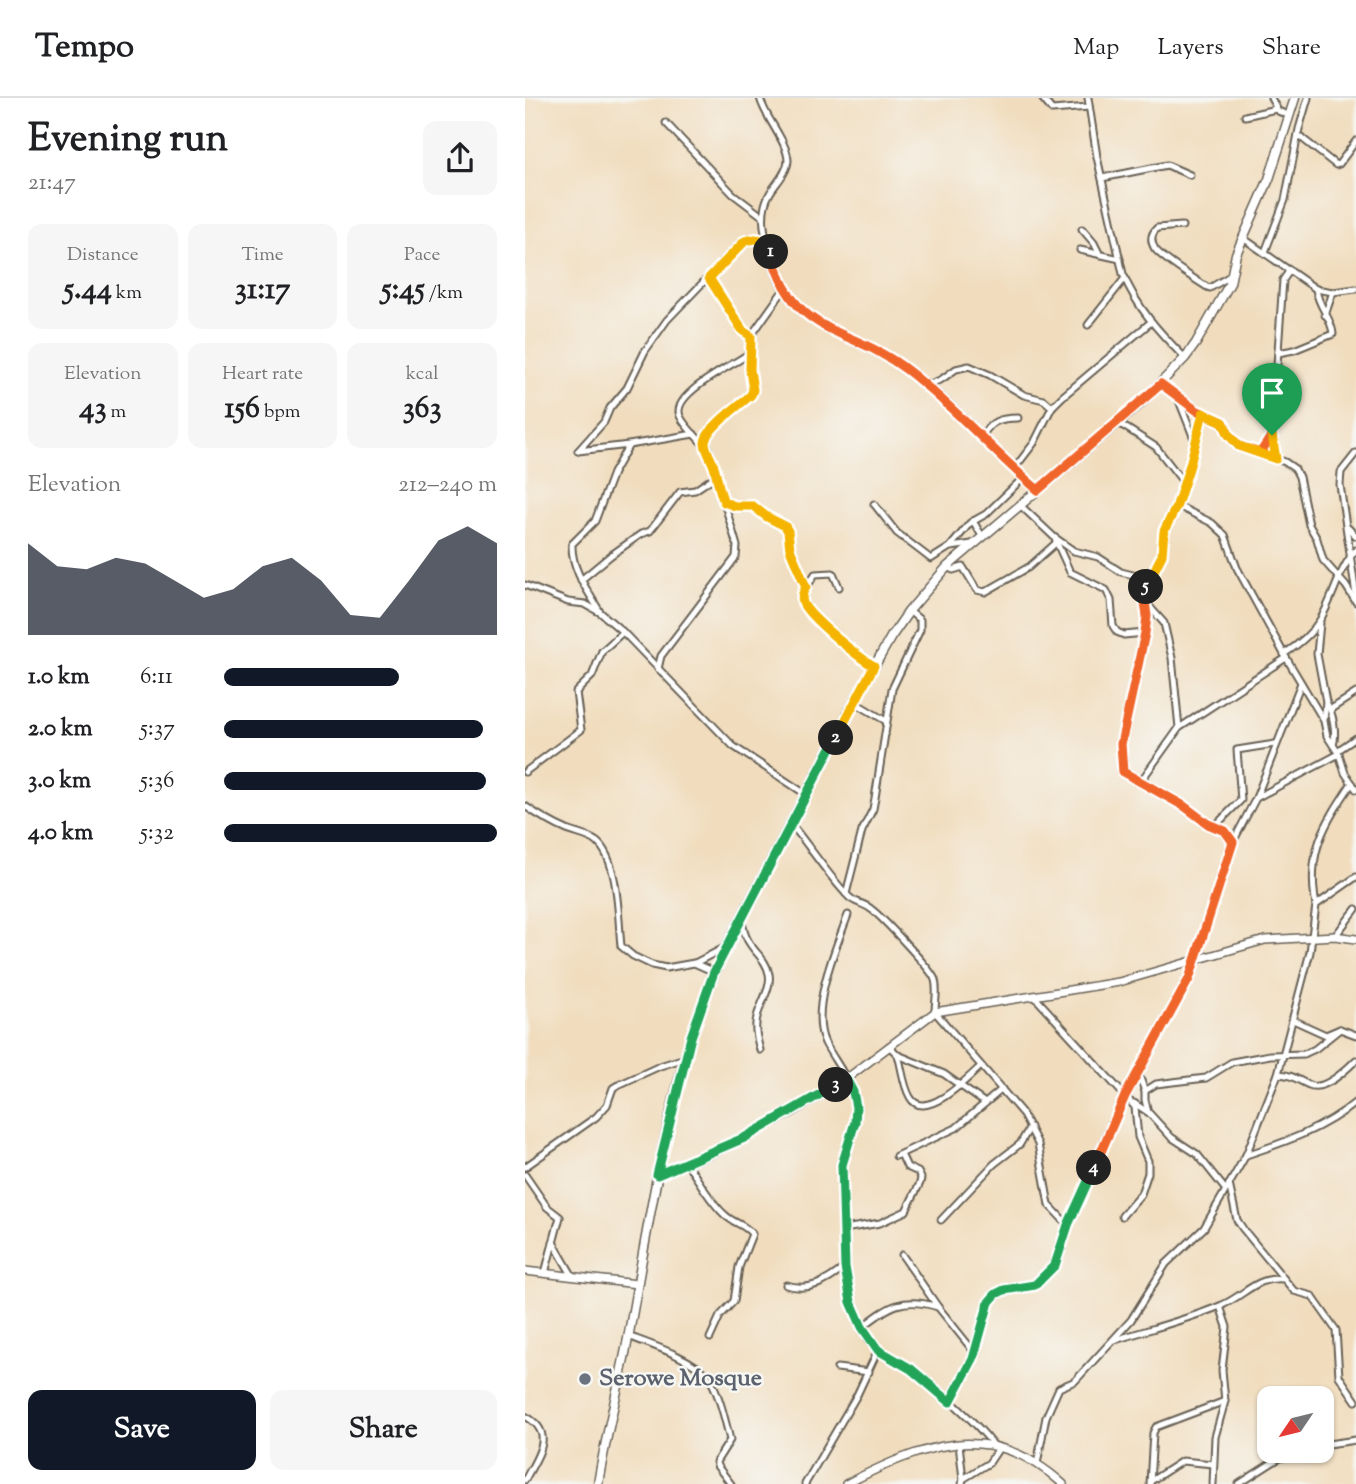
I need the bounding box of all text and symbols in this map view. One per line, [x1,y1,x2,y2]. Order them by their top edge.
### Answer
text: Tempo [35,24,134,72]
text: Map [1073,31,1119,65]
text: Layers [1157,31,1224,65]
text: Share [1262,31,1321,65]
text: Evening run [28,114,228,168]
button: share [423,121,497,195]
text: 21:47 [28,167,76,200]
pin: 1 [754,234,789,270]
text: 1 [767,238,774,265]
text: Distance [67,242,139,269]
text: Time [241,242,284,269]
text: Pace [404,242,440,269]
text: 5.44 [64,269,112,312]
text: 31:17 [235,269,290,312]
text: 5:45 [381,269,425,312]
text: km [112,280,142,307]
text: /km [425,280,463,307]
text: Elevation [64,361,141,388]
text: Heart rate [222,361,303,388]
text: kcal [406,361,438,388]
pin [1242,363,1302,435]
icon: arrive [1253,374,1291,412]
text: 43 [79,388,107,431]
text: 156 [225,388,260,431]
text: 363 [403,388,442,431]
text: m [107,399,126,426]
text: bpm [260,399,300,426]
text: Elevation [28,469,121,502]
text: 212–240 m [398,469,497,502]
pin: 5 [1129,570,1163,604]
text: 5 [1142,573,1149,600]
text: 1.0 km [28,661,90,694]
text: 6:11 [140,661,173,694]
text: 2.0 km [28,713,93,746]
text: 5:37 [140,713,175,746]
pin: 2 [819,720,853,756]
text: 2 [831,724,840,751]
text: 3.0 km [28,765,91,798]
text: 5:36 [140,765,174,798]
text: 4.0 km [28,817,93,850]
text: 5:32 [140,817,174,850]
pin: 3 [819,1068,853,1102]
text: 3 [832,1071,839,1098]
pin: 4 [1077,1150,1111,1186]
text: 4 [1089,1154,1098,1181]
place label: Serowe Mosque [599,1362,762,1396]
marker: Serowe Mosque [577,1371,593,1387]
north arrow [1257,1386,1333,1463]
map controls [1257,1386,1334,1463]
button: Save [28,1390,256,1470]
button: Share [270,1390,497,1470]

